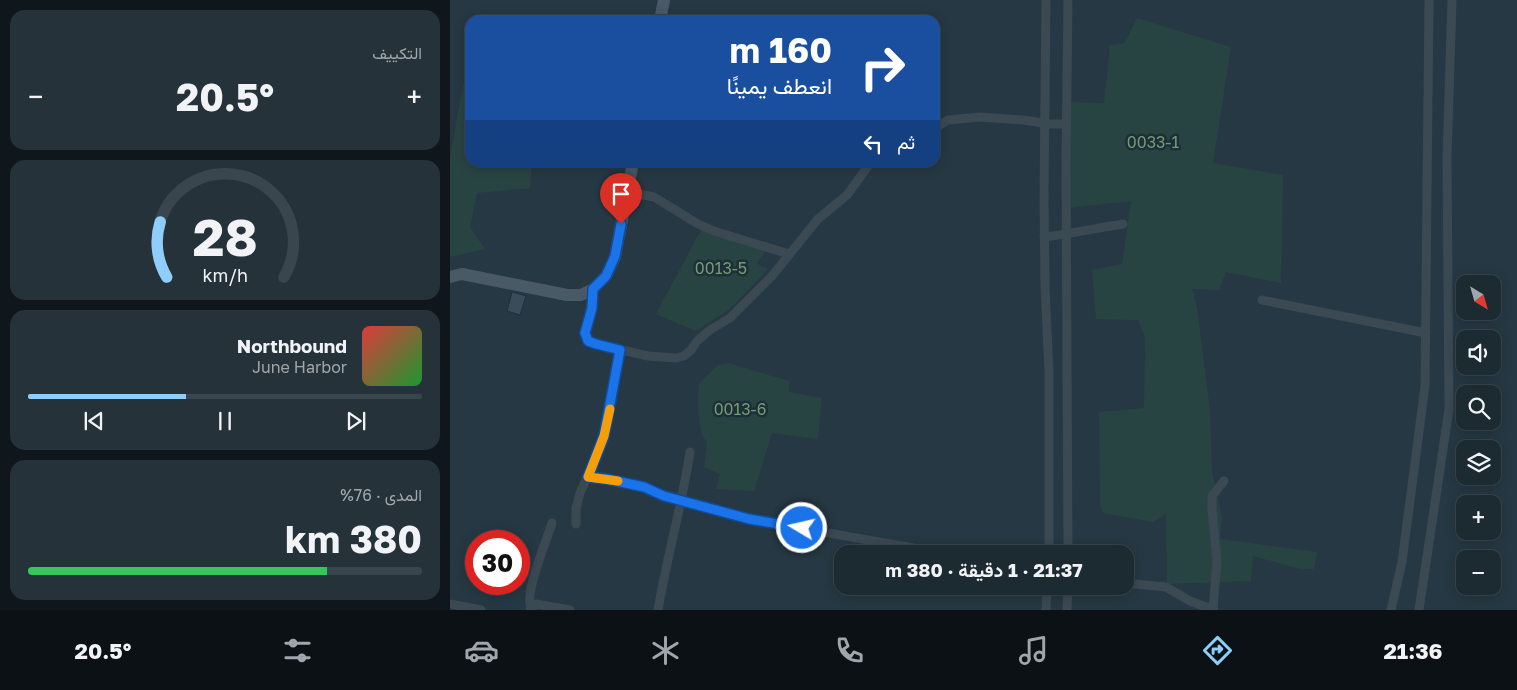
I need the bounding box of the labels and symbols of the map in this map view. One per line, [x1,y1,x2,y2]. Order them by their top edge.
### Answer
park label: 0033-1 [1127,132,1179,152]
pin [600,173,642,224]
park label: 0013-5 [695,258,747,278]
north arrow [1456,275,1501,320]
park label: 0013-6 [714,399,766,419]
position arrow [775,501,827,553]
speed limit sign: 30 [465,530,530,595]

